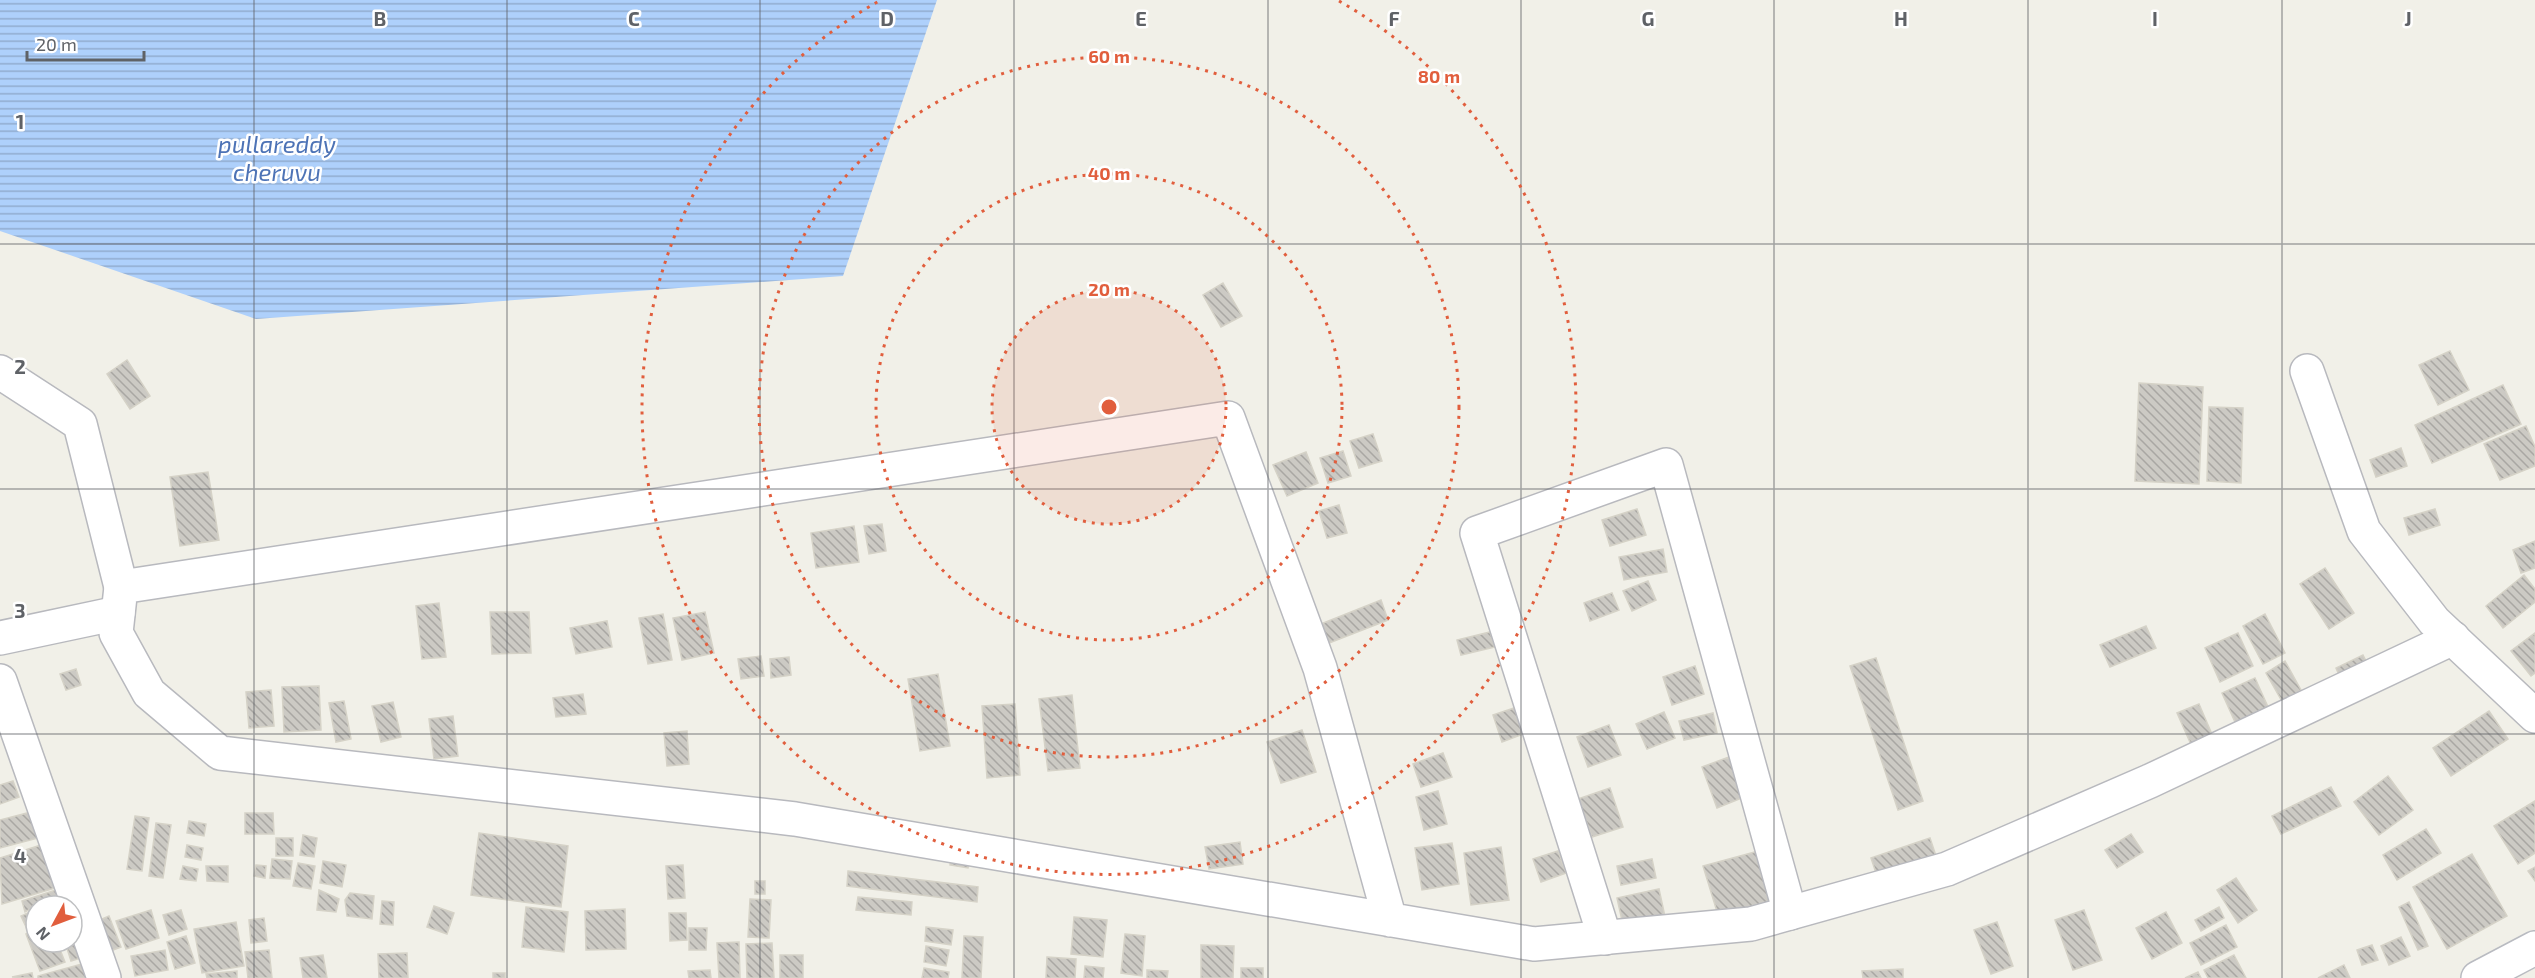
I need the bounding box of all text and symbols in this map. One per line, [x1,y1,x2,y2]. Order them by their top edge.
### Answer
text: B [374,6,386,30]
text: C [628,6,640,30]
text: D [880,6,894,30]
text: E [1135,6,1147,30]
text: F [1388,6,1400,30]
text: G [1642,6,1654,30]
text: H [1894,6,1908,30]
text: I [2152,6,2158,30]
text: J [2404,6,2412,30]
scale bar [27,24,144,62]
text: 20 m [36,33,77,55]
text: 60 m [1088,45,1130,67]
text: 80 m [1418,65,1460,87]
text: 1 [16,109,24,133]
water label: pullareddy cheruvu [218,129,336,186]
text: 40 m [1088,162,1130,184]
text: 20 m [1088,278,1130,300]
text: 2 [14,354,26,378]
centre of rings [1099,397,1119,417]
text: 3 [14,598,26,622]
text: 4 [14,843,27,867]
north arrow [24,894,84,954]
text: N [31,924,53,945]

